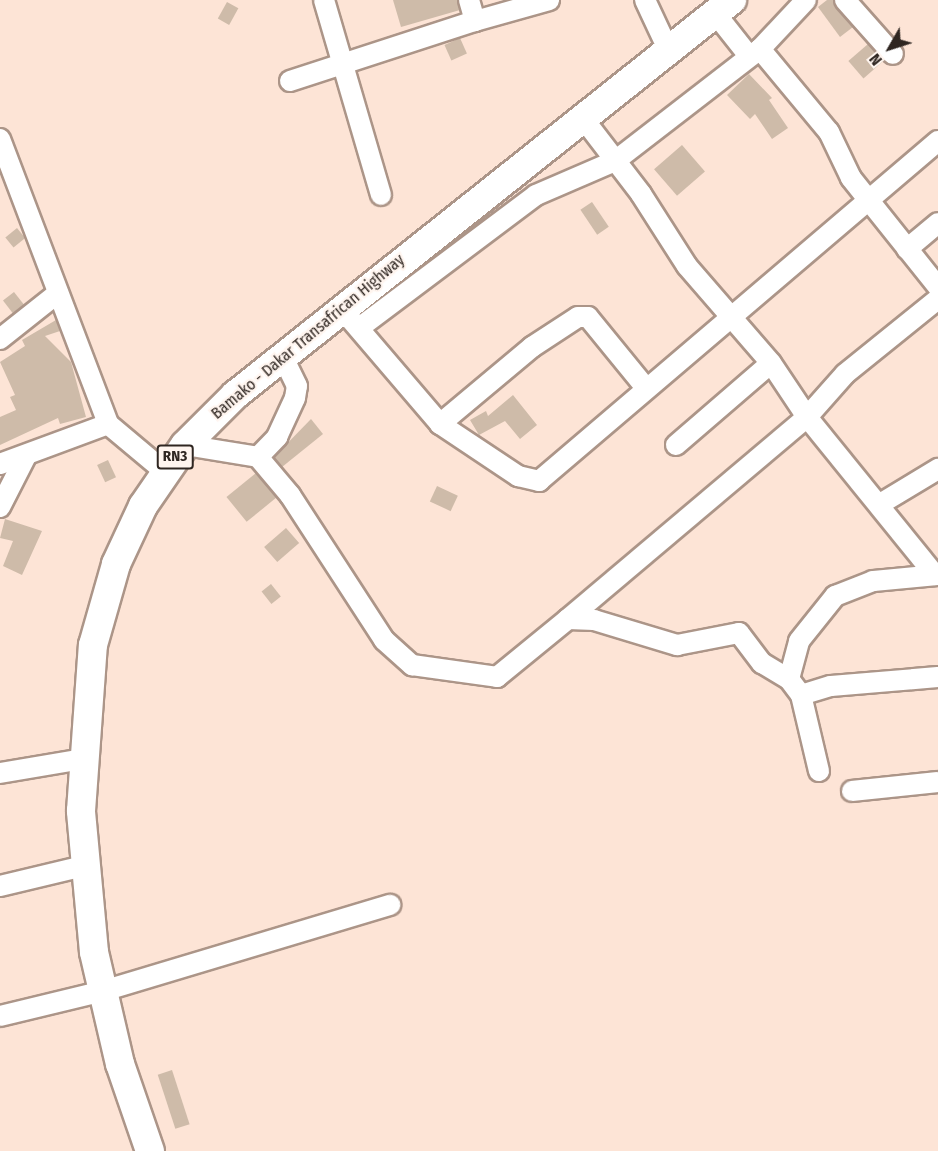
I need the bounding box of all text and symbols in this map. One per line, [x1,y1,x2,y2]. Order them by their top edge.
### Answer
north arrow [860,18,920,78]
text: N [865,50,886,69]
street label: Bamako - Dakar Transafrican Highway [208,251,408,423]
road number: RN3 [156,445,195,469]

